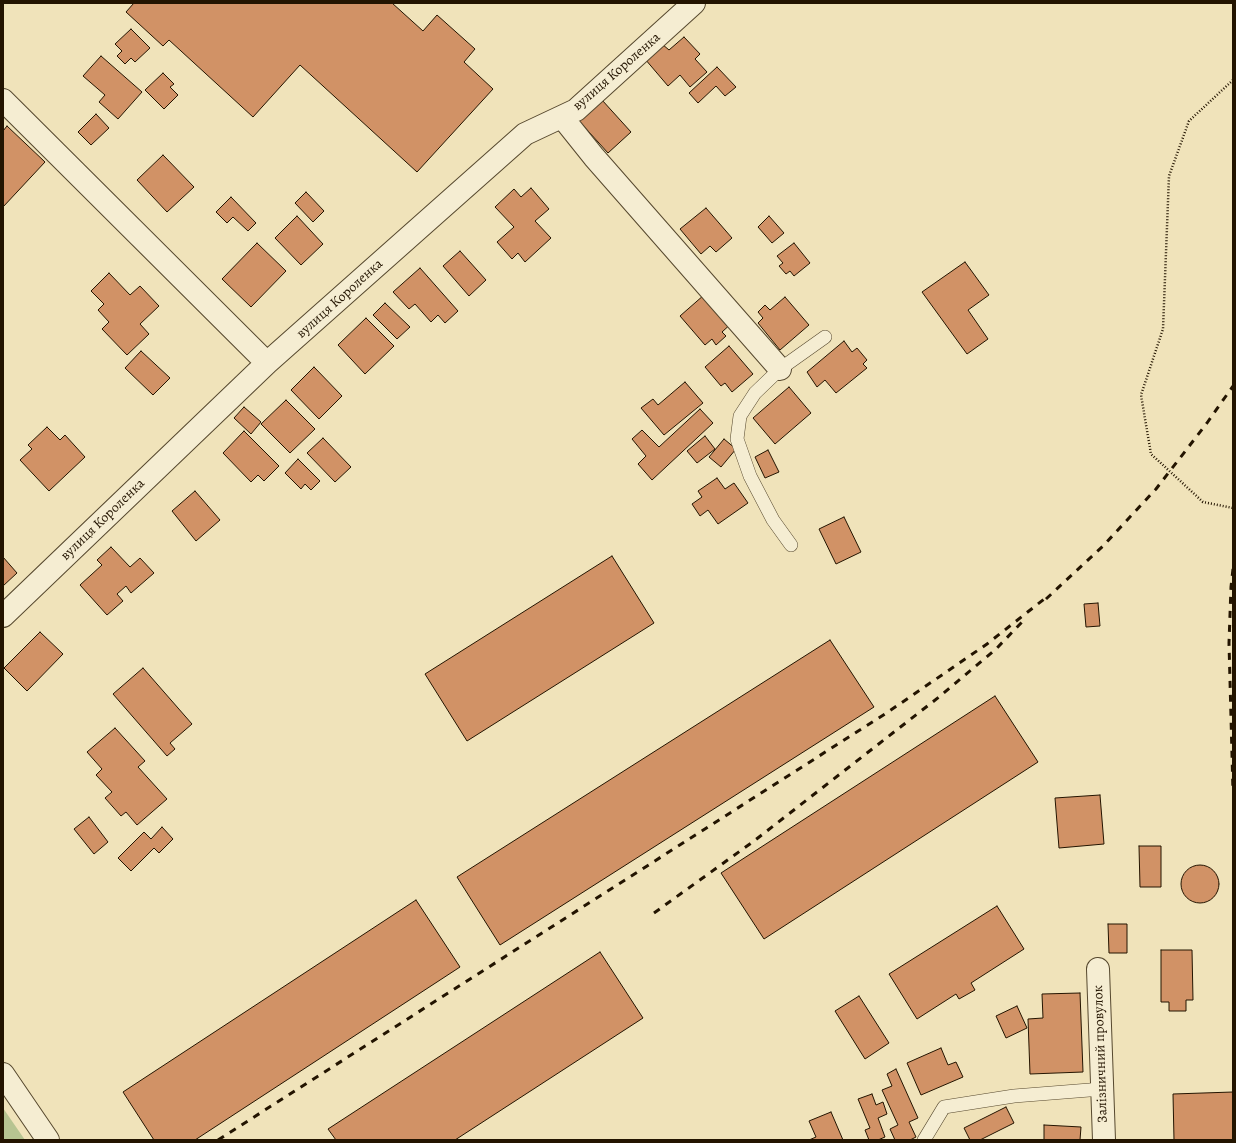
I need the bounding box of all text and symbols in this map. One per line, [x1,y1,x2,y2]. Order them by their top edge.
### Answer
street label: вулиця Короленка [570,29,664,115]
street label: вулиця Короленка [293,256,387,342]
street label: вулиця Короленка [57,476,149,564]
street label: Залізничний провулок [1090,985,1112,1123]

